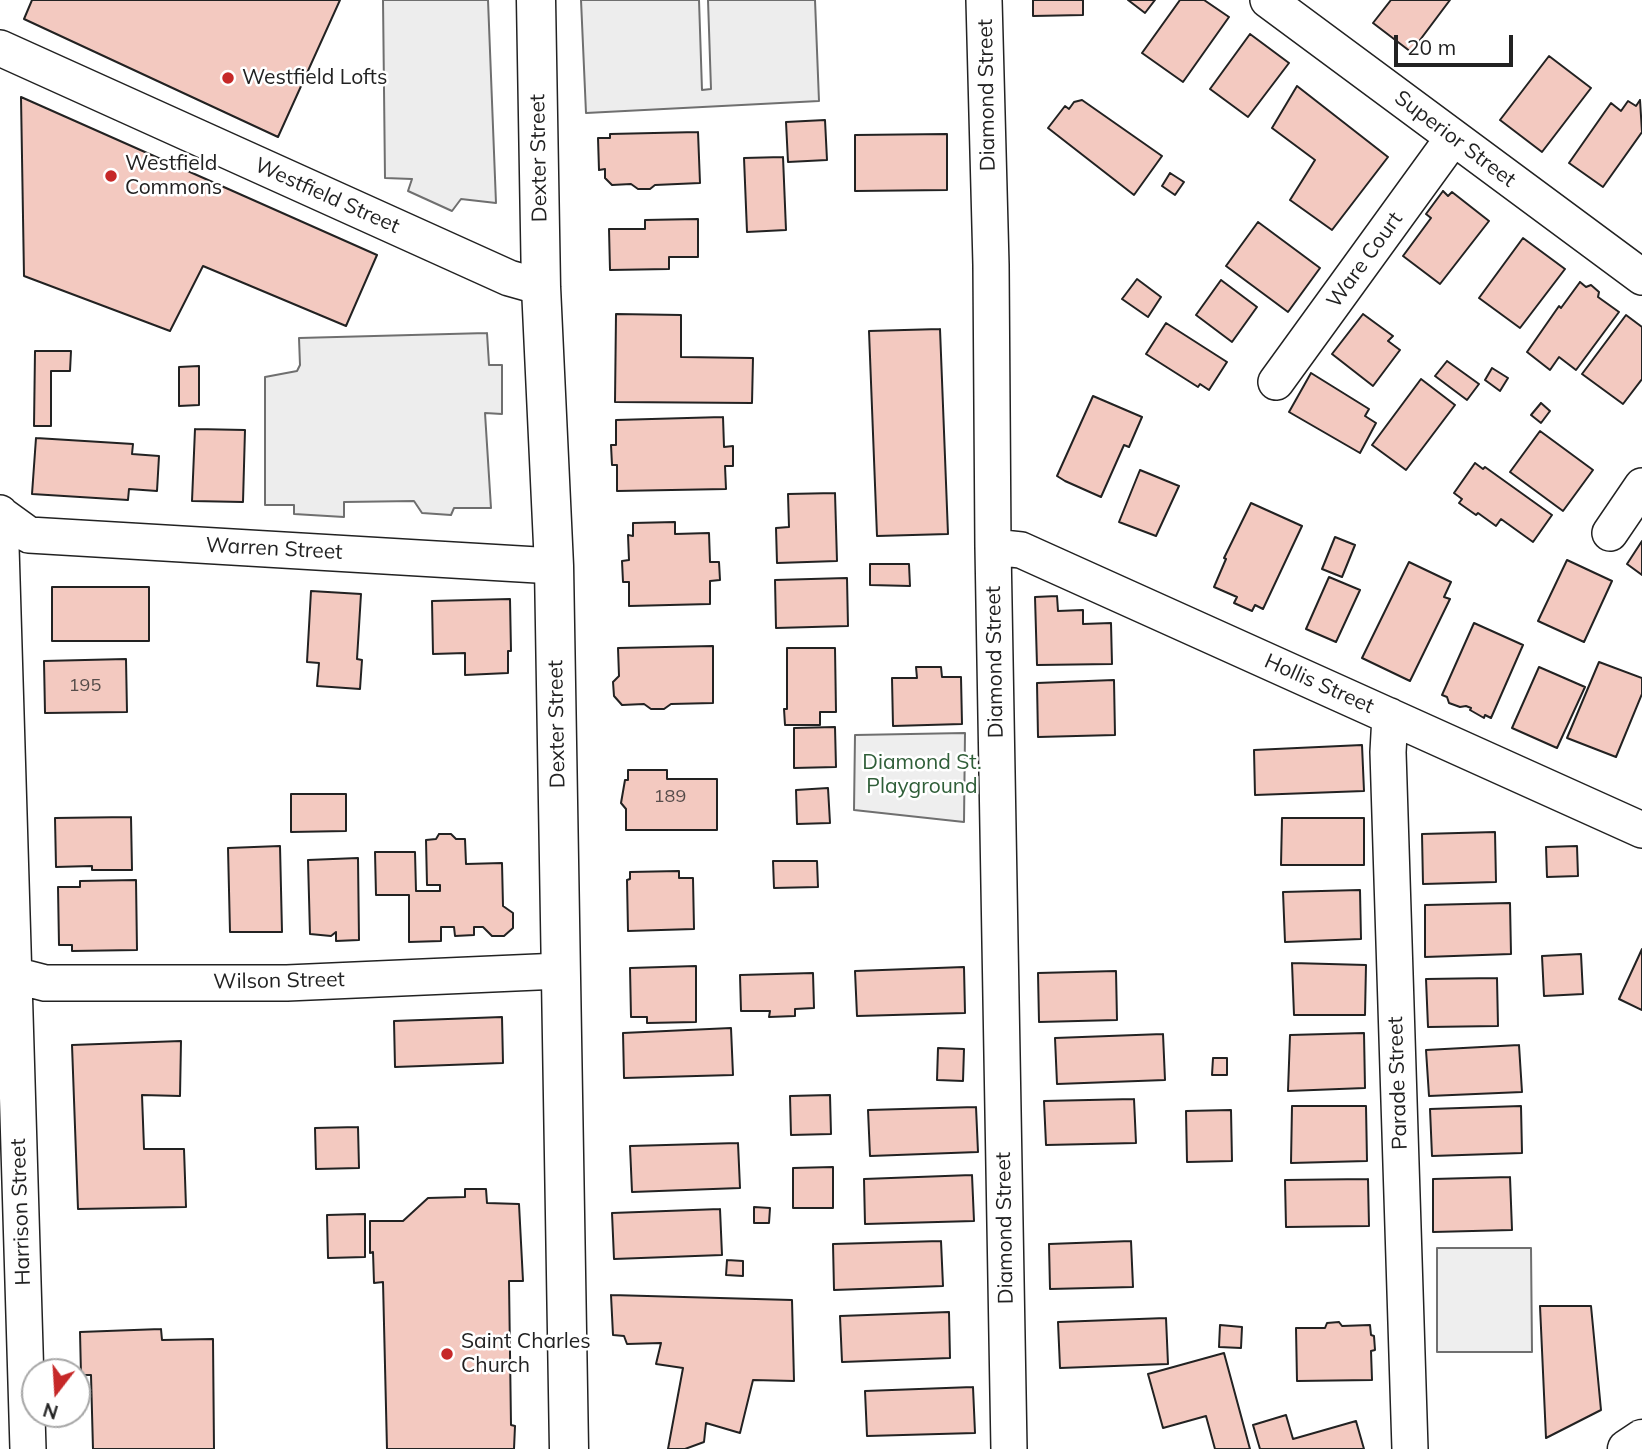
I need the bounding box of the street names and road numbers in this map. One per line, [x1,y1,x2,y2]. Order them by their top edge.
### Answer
street label: Diamond Street [973,19,1001,171]
street label: Superior Street [1390,85,1520,193]
street label: Dexter Street [525,94,553,222]
street label: Westfield Street [251,153,403,239]
street label: Ware Court [1322,207,1408,313]
street label: Warren Street [205,533,343,565]
street label: Diamond Street [981,586,1009,738]
street label: Hollis Street [1260,649,1378,719]
street label: Dexter Street [543,660,571,788]
street label: Wilson Street [213,967,345,995]
street label: Parade Street [1383,1016,1413,1150]
street label: Harrison Street [6,1138,36,1286]
street label: Diamond Street [991,1152,1019,1304]

